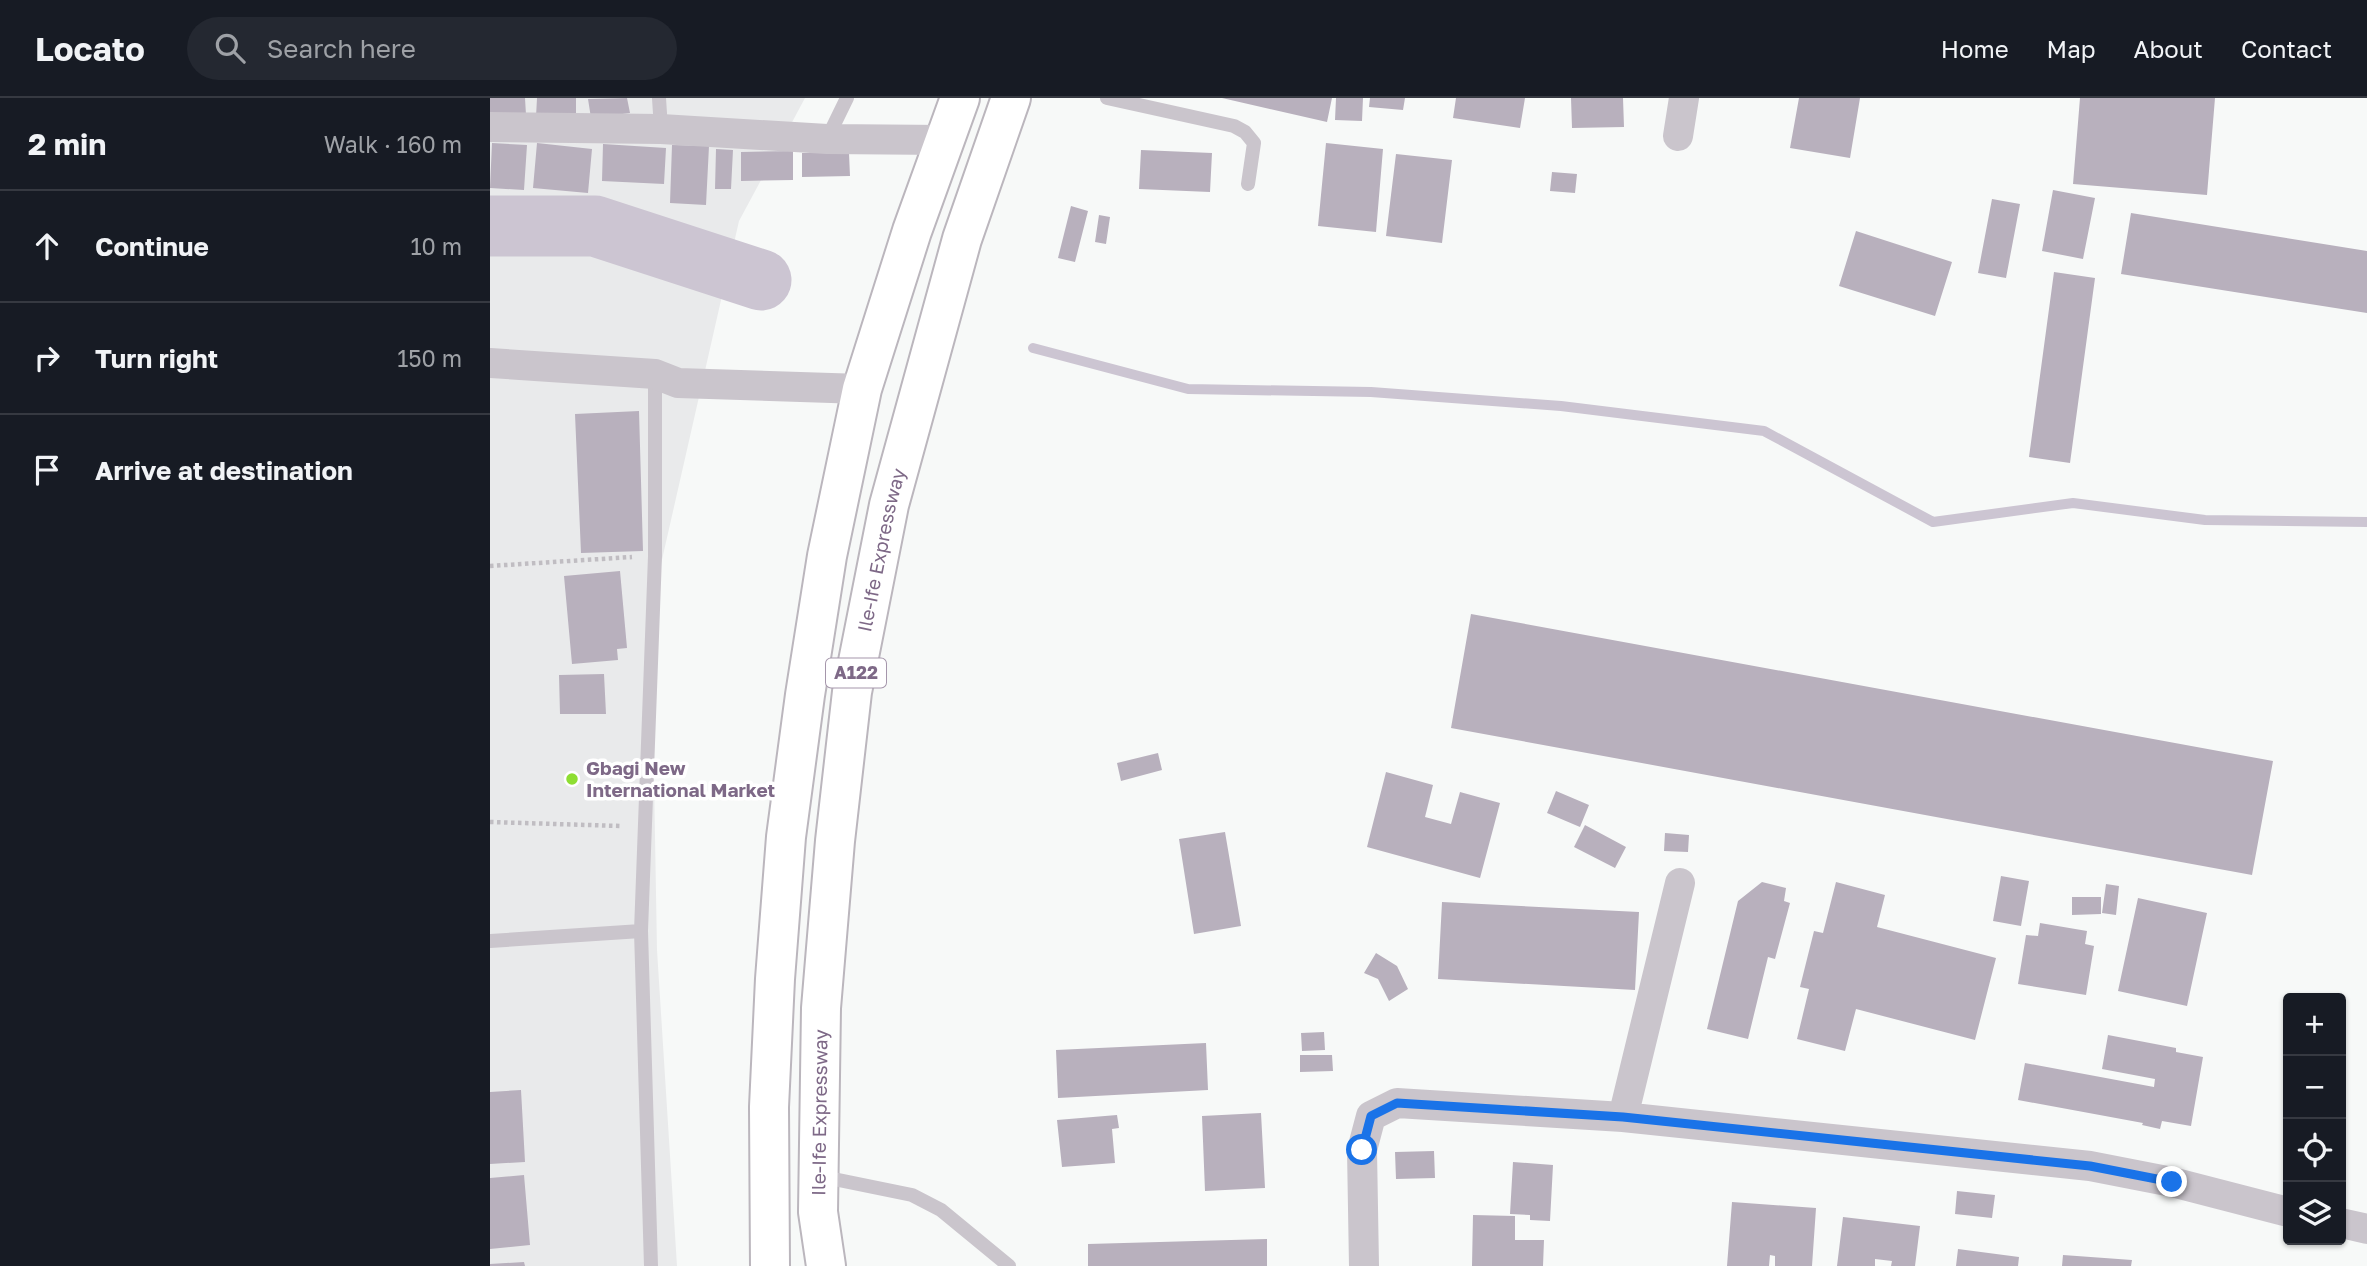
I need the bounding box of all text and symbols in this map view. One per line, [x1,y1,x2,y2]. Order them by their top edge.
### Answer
search box [187,17,677,80]
text: Locato [35,29,145,68]
icon: search [211,29,249,67]
text: Search here [267,33,416,64]
text: Home [1941,34,2009,63]
text: Map [2047,34,2096,63]
text: About [2134,34,2203,63]
text: Contact [2241,34,2332,63]
text: 2 min [28,126,106,162]
text: Walk · 160 m [324,130,462,158]
icon: ahead [28,227,66,265]
text: Continue [95,231,209,262]
text: 10 m [410,232,462,260]
icon: right [28,339,66,377]
text: Turn right [95,343,218,374]
text: 150 m [397,344,462,372]
icon: arrive [28,451,66,489]
text: Arrive at destination [95,455,353,486]
street label: Ile-Ife Expressway [852,465,910,634]
road number: A122 [826,658,886,688]
place label: Gbagi New International Market [586,756,776,801]
marker: Gbagi New International Market [564,771,580,787]
map controls [2283,993,2346,1245]
button: + [2283,993,2346,1056]
street label: Ile-Ife Expressway [806,1029,832,1196]
button: − [2283,1056,2346,1119]
button: locate [2283,1119,2346,1182]
route start [1346,1134,1377,1165]
route end [2156,1166,2187,1197]
button: layers [2283,1182,2346,1245]

